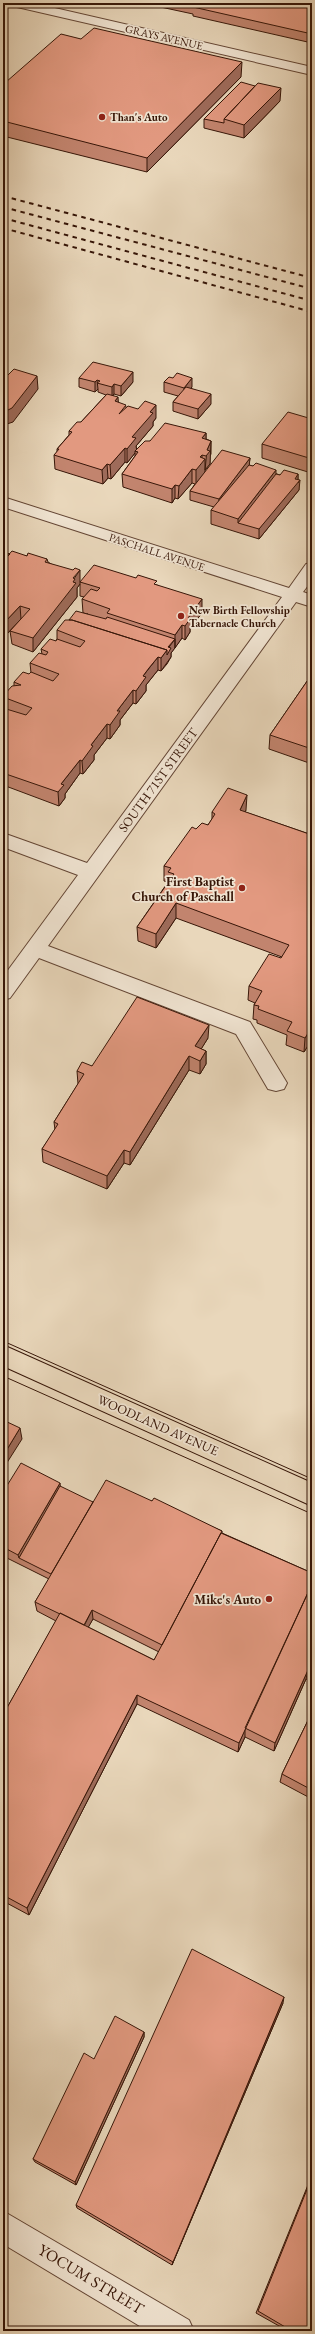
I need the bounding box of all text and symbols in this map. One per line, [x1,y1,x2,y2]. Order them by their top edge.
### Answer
street label: GRAYS AVENUE [124,21,204,53]
place label: Than's Auto [110,110,168,124]
marker: Than's Auto [97,112,107,122]
street label: PASCHALL AVENUE [107,530,207,574]
place label: New Birth Fellowship Tabernacle Church [189,603,290,630]
marker: New Birth Fellowship Tabernacle Church [176,611,186,621]
street label: SOUTH 71ST STREET [114,724,202,835]
place label: First Baptist Church of Paschall [132,873,234,905]
marker: First Baptist Church of Paschall [237,883,247,893]
street label: WOODLAND AVENUE [95,1391,221,1459]
place label: Mike's Auto [194,1591,261,1608]
marker: Mike's Auto [264,1594,274,1604]
street label: YOCUM STREET [34,2239,148,2319]

